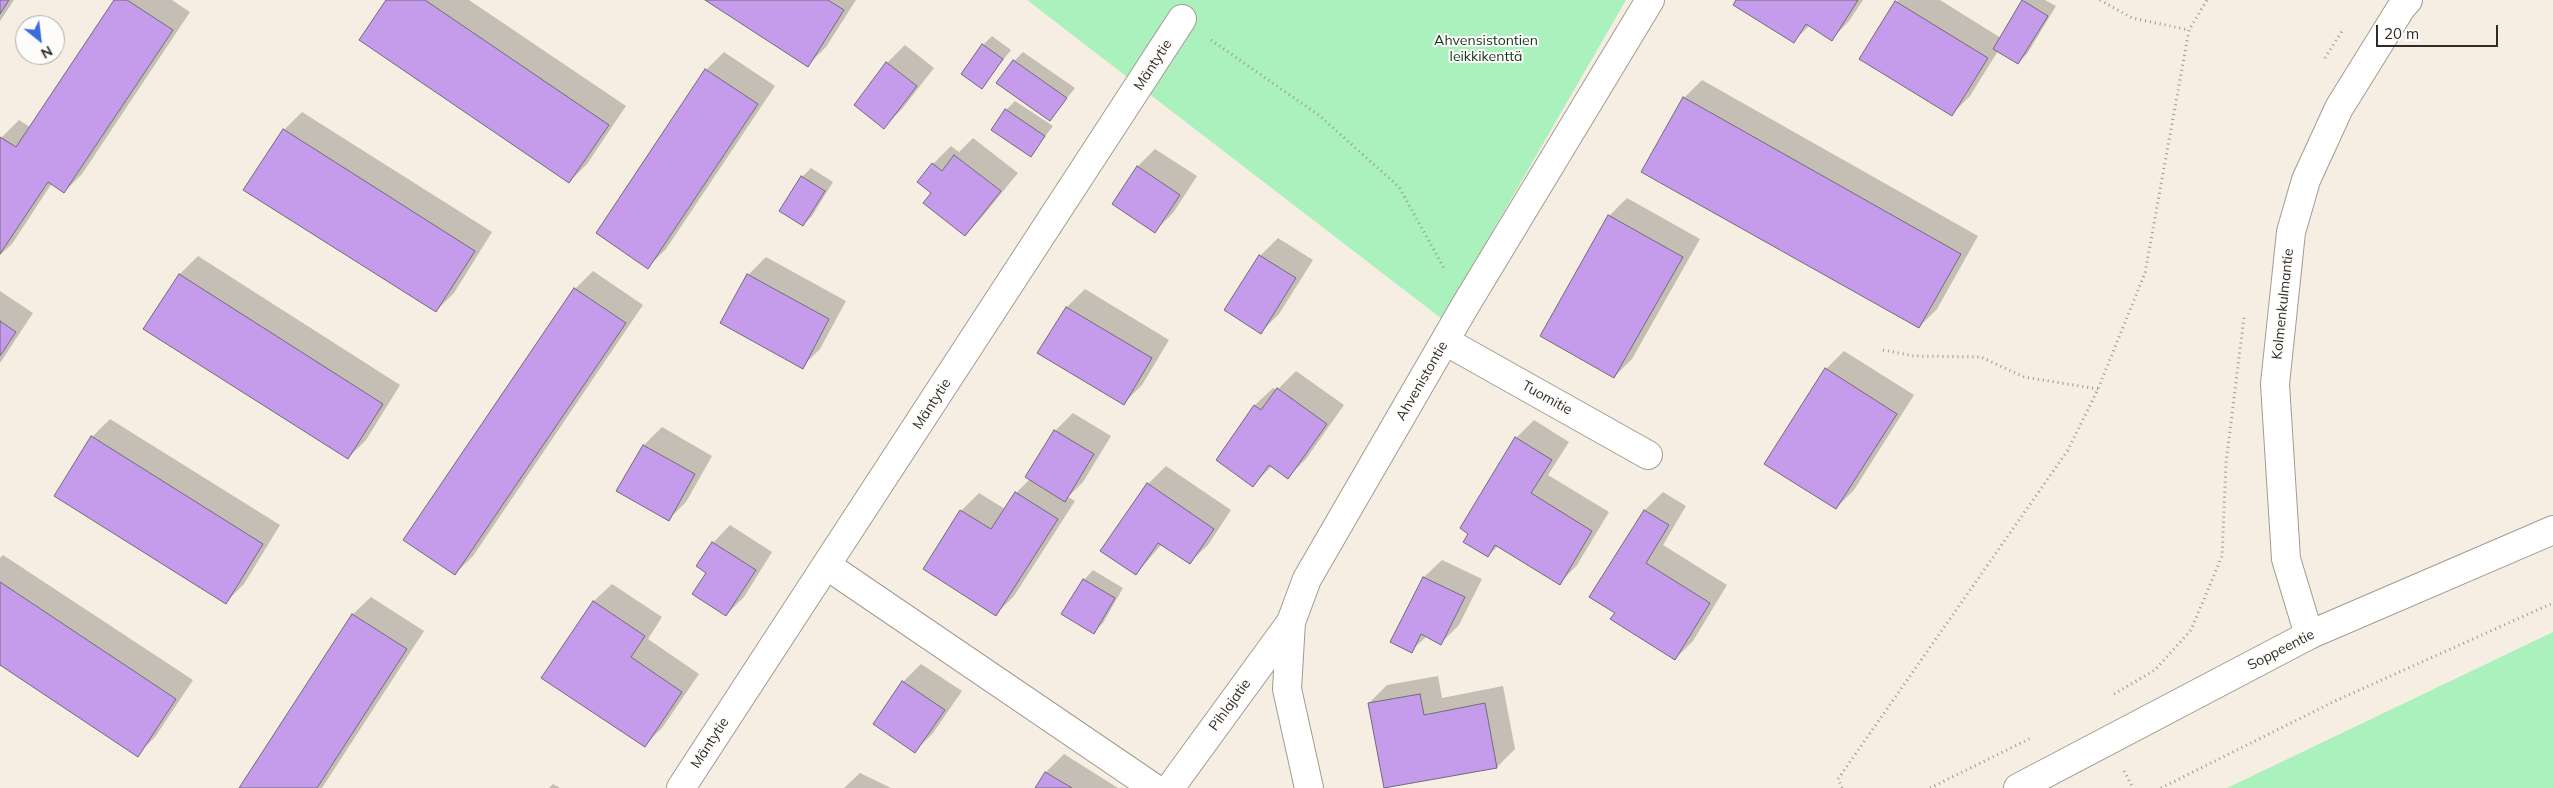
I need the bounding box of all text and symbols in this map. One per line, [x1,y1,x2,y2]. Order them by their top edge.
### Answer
north arrow [15,15,65,65]
scale bar [2378,15,2500,47]
text: 20 m [2384,24,2419,43]
park label: Ahvensistontien leikkikenttä [1434,33,1538,65]
street label: Mäntytie [1130,37,1176,93]
text: N [38,42,56,63]
street label: Kolmenkulmantie [2269,248,2297,360]
street label: Ahvenistontie [1393,338,1451,424]
street label: Mäntytie [909,376,955,432]
street label: Tuomitie [1519,377,1575,419]
street label: Soppeentie [2245,626,2317,674]
street label: Pihlajatie [1206,676,1254,734]
street label: Mäntytie [687,715,733,771]

